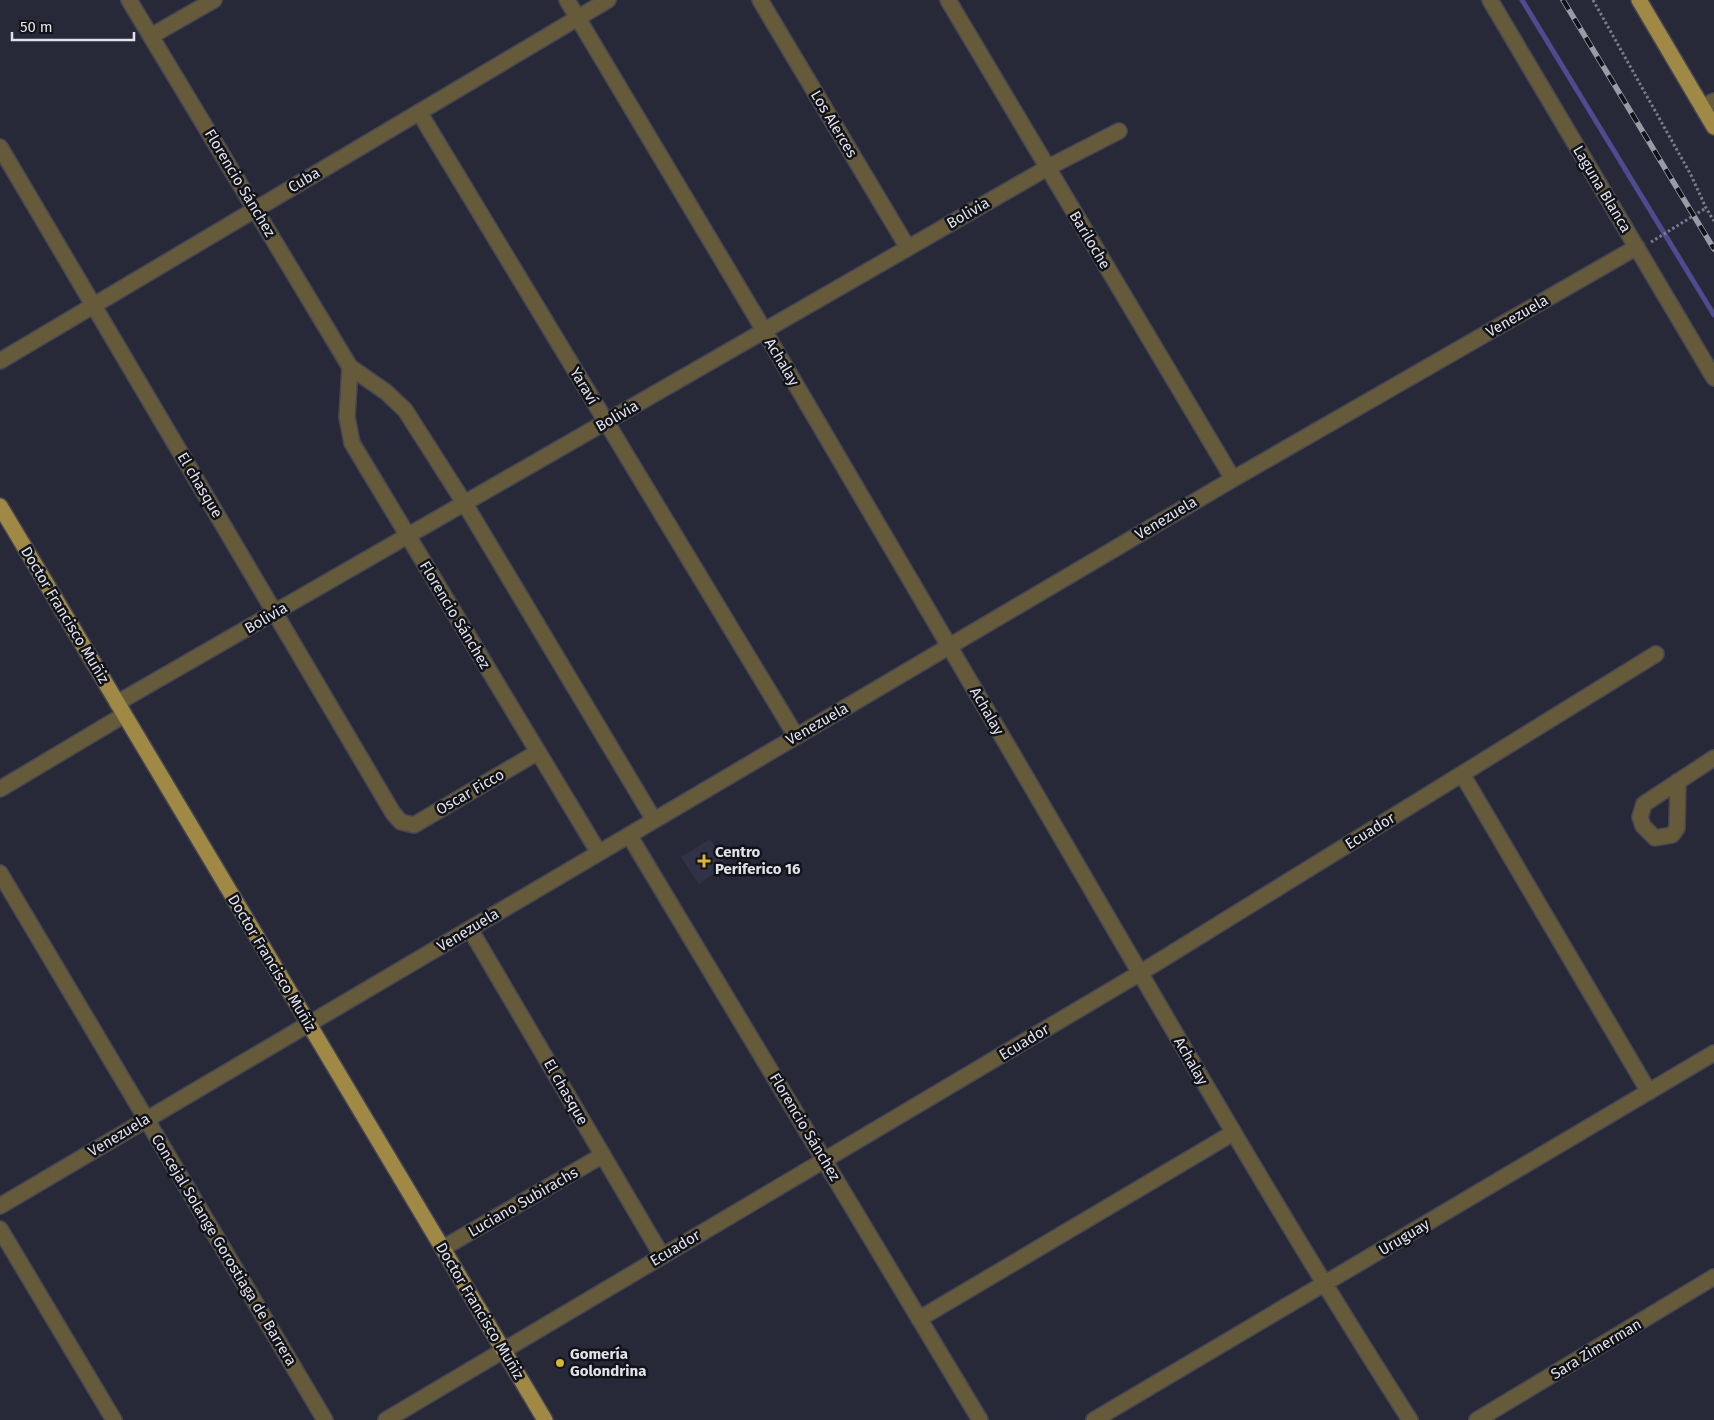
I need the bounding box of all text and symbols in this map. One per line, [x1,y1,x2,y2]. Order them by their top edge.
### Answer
scale bar [12,10,135,42]
text: 50 m [20,18,53,36]
street label: Los Alerces [807,87,861,161]
street label: Florencio Sánchez [201,126,279,240]
street label: Laguna Blanca [1569,142,1635,236]
street label: Cuba [285,164,323,196]
street label: Bolivia [943,194,993,232]
street label: Bariloche [1066,208,1114,272]
street label: Venezuela [1483,291,1551,341]
street label: Achalay [761,335,803,390]
street label: Yaraví [566,364,602,408]
street label: Bolivia [592,397,642,435]
street label: El chasque [173,449,227,521]
street label: Venezuela [1132,493,1200,543]
street label: Doctor Francisco Muñiz [17,543,113,687]
street label: Florencio Sánchez [416,558,494,672]
street label: Bolivia [241,599,291,637]
street label: Achalay [966,684,1008,739]
street label: Venezuela [783,699,851,749]
street label: Oscar Ficco [433,765,507,819]
street label: Ecuador [1342,809,1398,853]
place label: Centro Periferico 16 [715,843,801,878]
marker: Centro Periferico 16 [697,854,711,868]
street label: Doctor Francisco Muñiz [224,891,320,1035]
street label: Venezuela [434,905,502,955]
street label: Ecuador [996,1020,1052,1064]
street label: Achalay [1170,1034,1212,1089]
street label: El chasque [540,1056,592,1128]
street label: Florencio Sánchez [766,1070,844,1184]
street label: Venezuela [85,1110,153,1160]
street label: Concejal Solange Gorostiaga de Barrera [148,1131,300,1369]
street label: Luciano Subirachs [465,1163,581,1241]
street label: Uruguay [1375,1215,1433,1259]
street label: Ecuador [647,1226,703,1270]
street label: Doctor Francisco Muñiz [432,1239,528,1383]
street label: Sara Zimerman [1547,1315,1645,1383]
place label: Gomería Golondrina [570,1345,646,1380]
marker: Gomería Golondrina [554,1357,566,1369]

